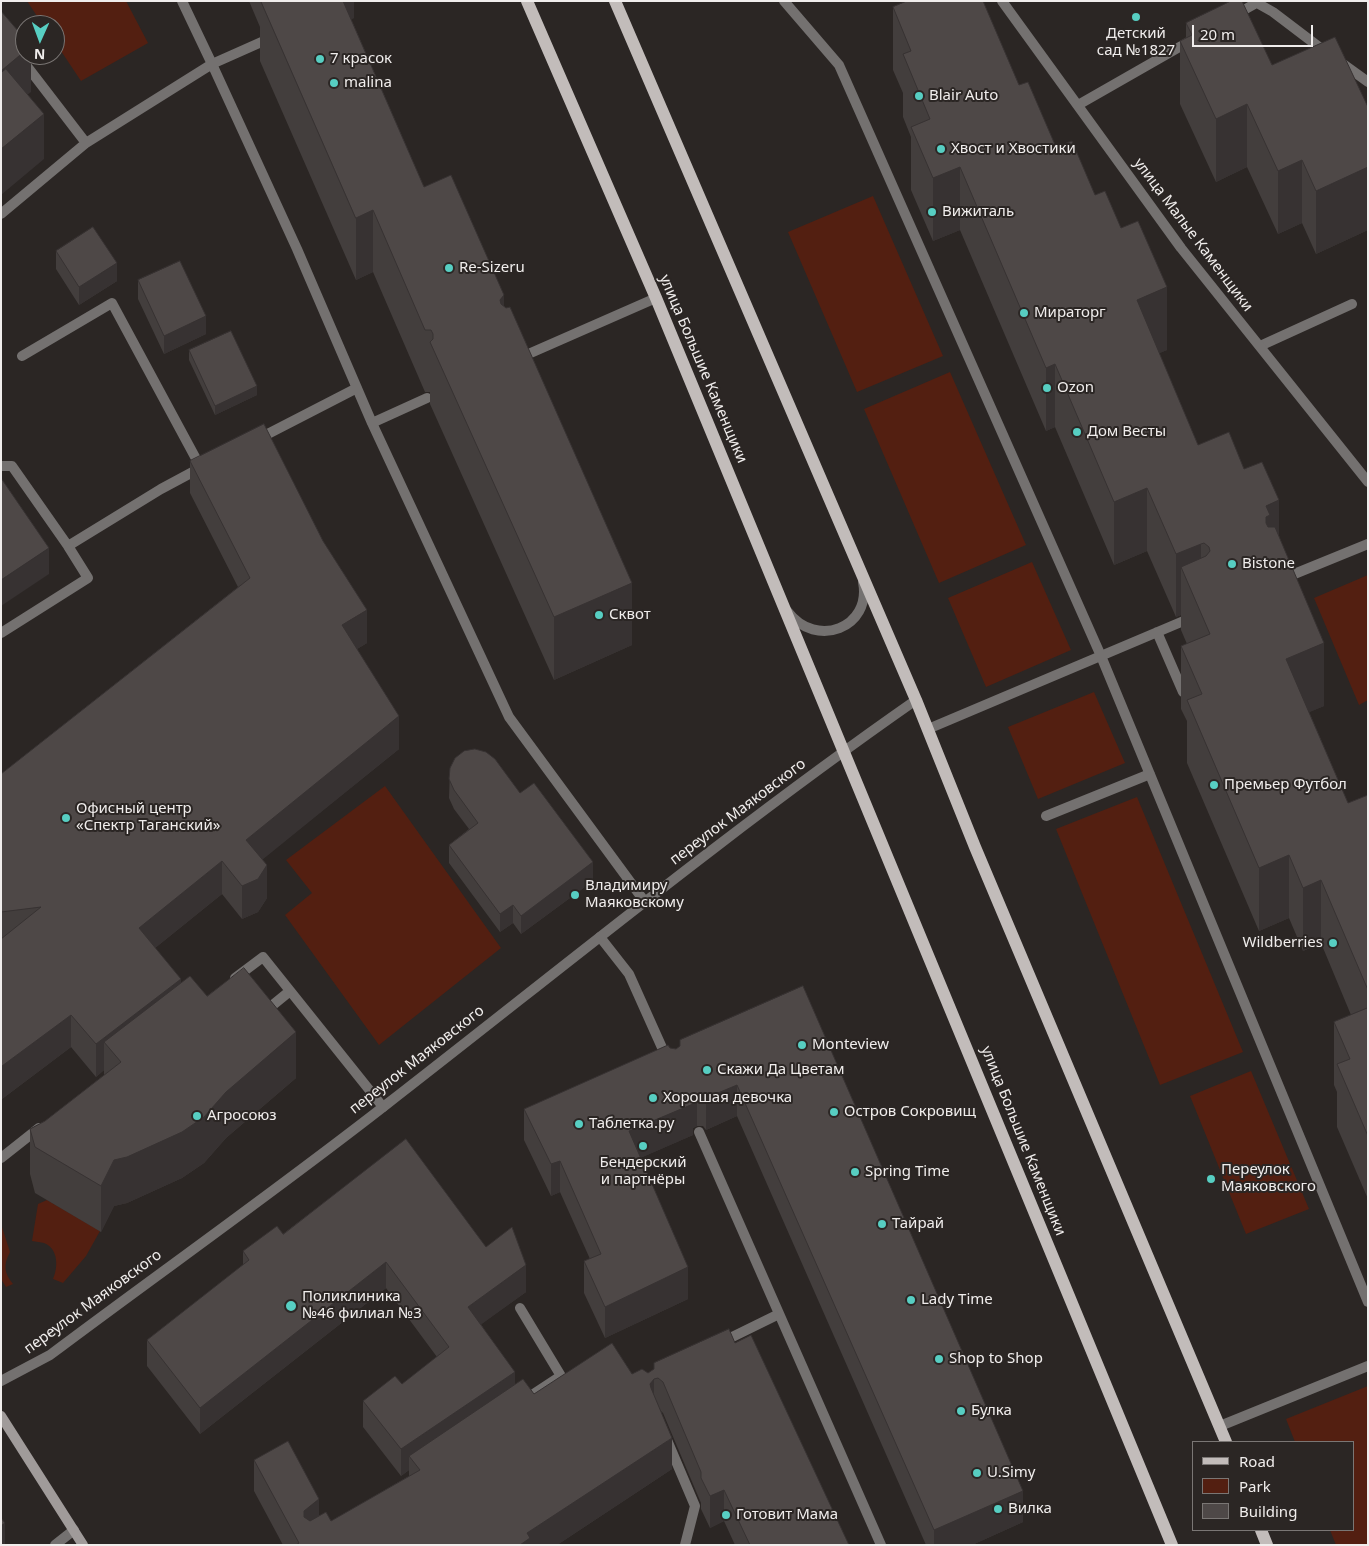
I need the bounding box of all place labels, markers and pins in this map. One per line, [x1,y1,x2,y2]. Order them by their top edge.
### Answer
marker: Детский сад №1827 [1130,11,1142,23]
place label: Детский сад №1827 [1097,25,1175,60]
place label: 7 красок [330,50,392,68]
marker: 7 красок [314,53,326,65]
place label: malina [344,74,392,92]
marker: malina [328,77,340,89]
place label: Blair Auto [929,87,998,105]
marker: Blair Auto [913,90,925,102]
place label: Хвост и Хвостики [951,140,1076,158]
marker: Хвост и Хвостики [935,143,947,155]
place label: Вижиталь [942,203,1014,221]
marker: Вижиталь [926,206,938,218]
place label: Re-Sizeru [459,259,525,277]
marker: Re-Sizeru [443,262,455,274]
place label: Мираторг [1034,304,1106,322]
marker: Мираторг [1018,307,1030,319]
place label: Ozon [1057,379,1094,397]
marker: Ozon [1041,382,1053,394]
place label: Дом Весты [1087,423,1166,441]
marker: Дом Весты [1071,426,1083,438]
place label: Bistone [1242,555,1295,573]
marker: Bistone [1226,558,1238,570]
place label: Сквот [609,606,651,624]
marker: Сквот [593,609,605,621]
place label: Премьер Футбол [1224,776,1347,794]
marker: Премьер Футбол [1208,779,1220,791]
place label: Офисный центр «Спектр Таганский» [76,800,220,835]
marker: Офисный центр «Спектр Таганский» [60,812,72,824]
place label: Владимиру Маяковскому [585,877,684,912]
marker: Владимиру Маяковскому [569,889,581,901]
place label: Wildberries [1242,934,1323,952]
marker: Wildberries [1327,937,1339,949]
place label: Monteview [812,1036,889,1054]
marker: Monteview [796,1039,808,1051]
place label: Скажи Да Цветам [717,1061,845,1079]
marker: Скажи Да Цветам [701,1064,713,1076]
place label: Хорошая девочка [663,1089,792,1107]
marker: Хорошая девочка [647,1092,659,1104]
place label: Остров Сокровищ [844,1103,976,1121]
marker: Остров Сокровищ [828,1106,840,1118]
place label: Агросоюз [207,1107,277,1125]
marker: Агросоюз [191,1110,203,1122]
place label: Таблетка.ру [589,1115,674,1133]
marker: Таблетка.ру [573,1118,585,1130]
marker: Бендерский и партнёры [637,1140,649,1152]
place label: Бендерский и партнёры [599,1154,687,1189]
place label: Переулок Маяковского [1221,1161,1316,1196]
place label: Spring Time [865,1163,950,1181]
marker: Spring Time [849,1166,861,1178]
marker: Переулок Маяковского [1205,1173,1217,1185]
place label: Тайрай [892,1215,944,1233]
marker: Тайрай [876,1218,888,1230]
place label: Поликлиника №46 филиал №3 [302,1288,422,1323]
place label: Lady Time [921,1291,993,1309]
marker: Lady Time [905,1294,917,1306]
marker: Поликлиника №46 филиал №3 [284,1299,298,1313]
place label: Shop to Shop [949,1350,1043,1368]
marker: Shop to Shop [933,1353,945,1365]
place label: Булка [971,1402,1012,1420]
marker: Булка [955,1405,967,1417]
place label: U.Simy [987,1464,1035,1482]
marker: U.Simy [971,1467,983,1479]
place label: Вилка [1008,1500,1052,1518]
marker: Вилка [992,1503,1004,1515]
place label: Готовит Мама [736,1506,838,1524]
marker: Готовит Мама [720,1509,732,1521]

